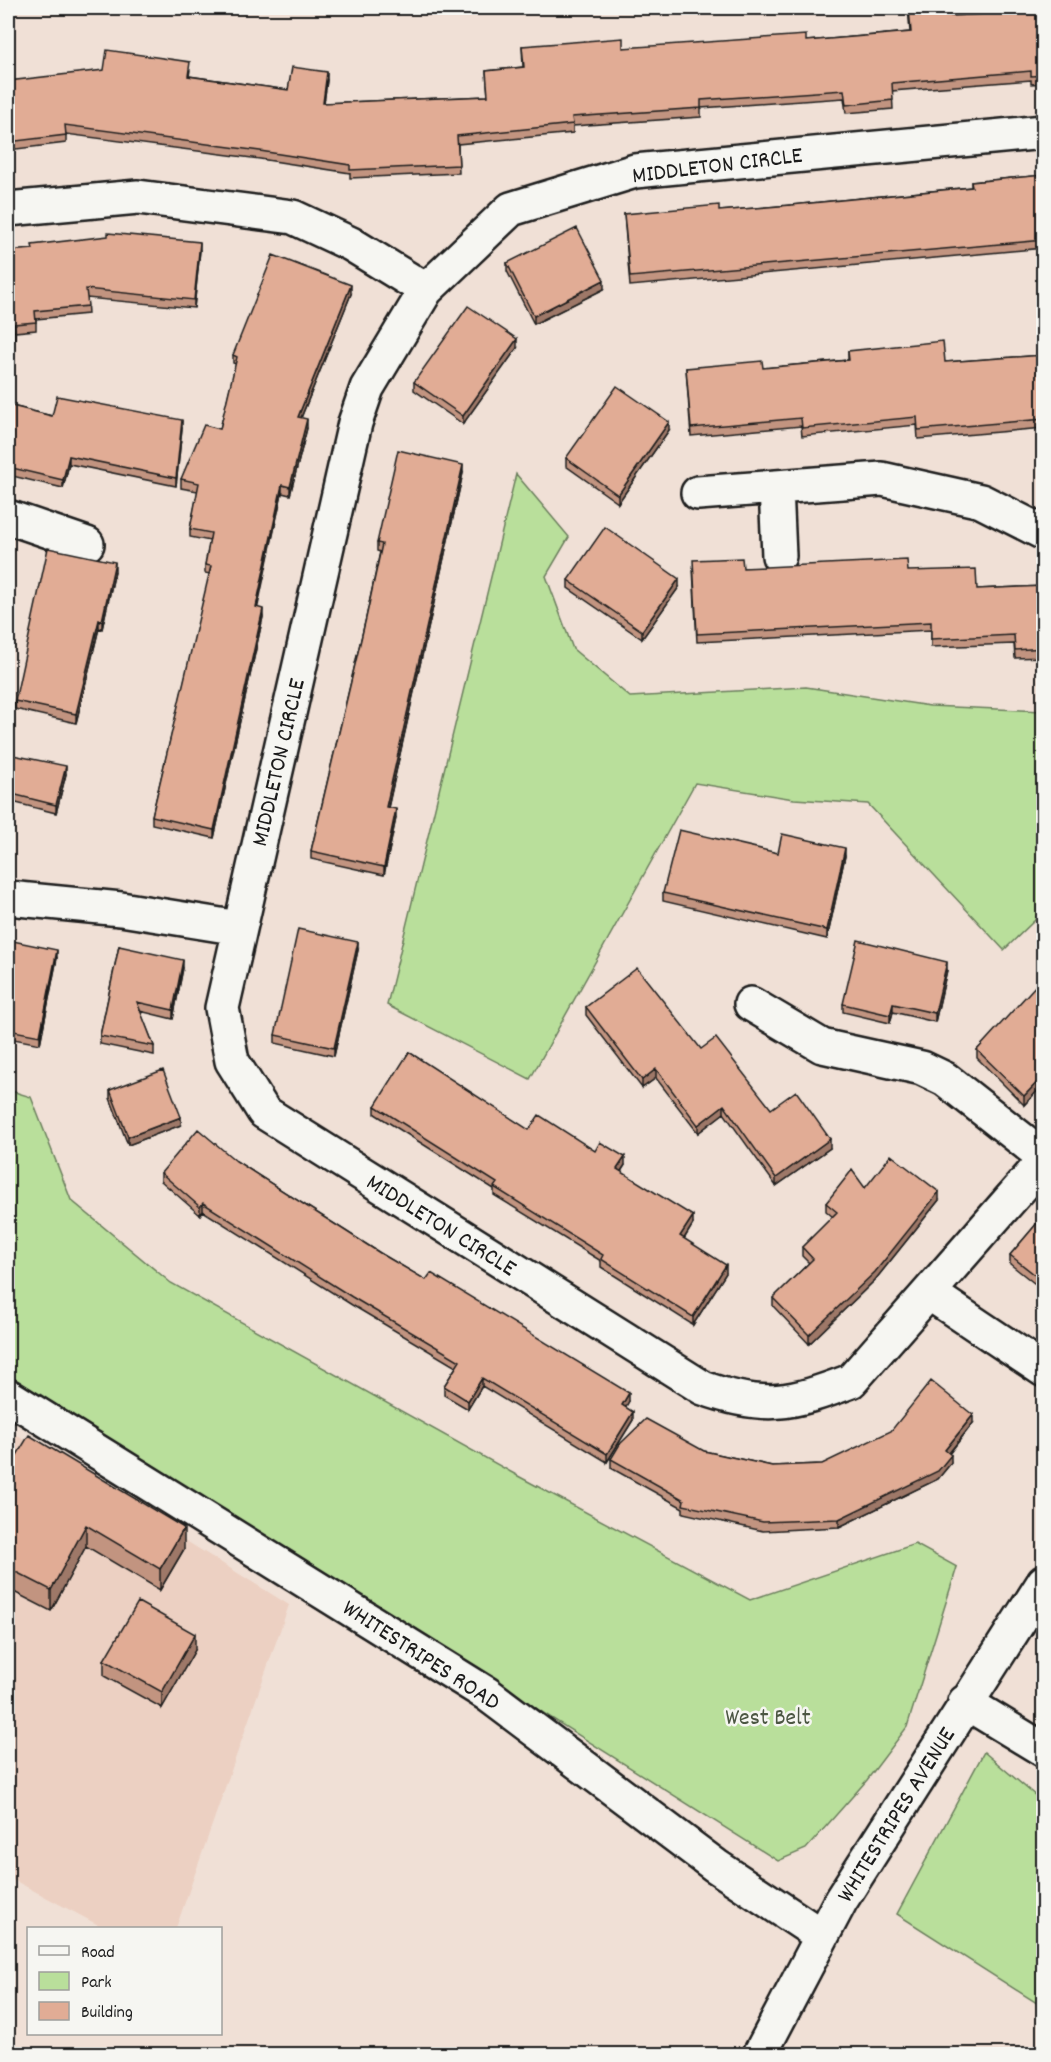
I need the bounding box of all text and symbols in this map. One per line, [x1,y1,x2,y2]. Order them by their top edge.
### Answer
street label: MIDDLETON CIRCLE [630,140,805,194]
street label: MIDDLETON CIRCLE [244,675,316,850]
street label: MIDDLETON CIRCLE [359,1167,522,1286]
street label: WHITESTRIPES ROAD [335,1593,506,1720]
park label: West Belt [725,1702,811,1736]
street label: WHITESTRIPES AVENUE [830,1721,965,1910]
legend [27,1927,222,2035]
text: Road [81,1941,115,1966]
text: Park [81,1971,112,1996]
text: Building [81,2001,133,2026]

